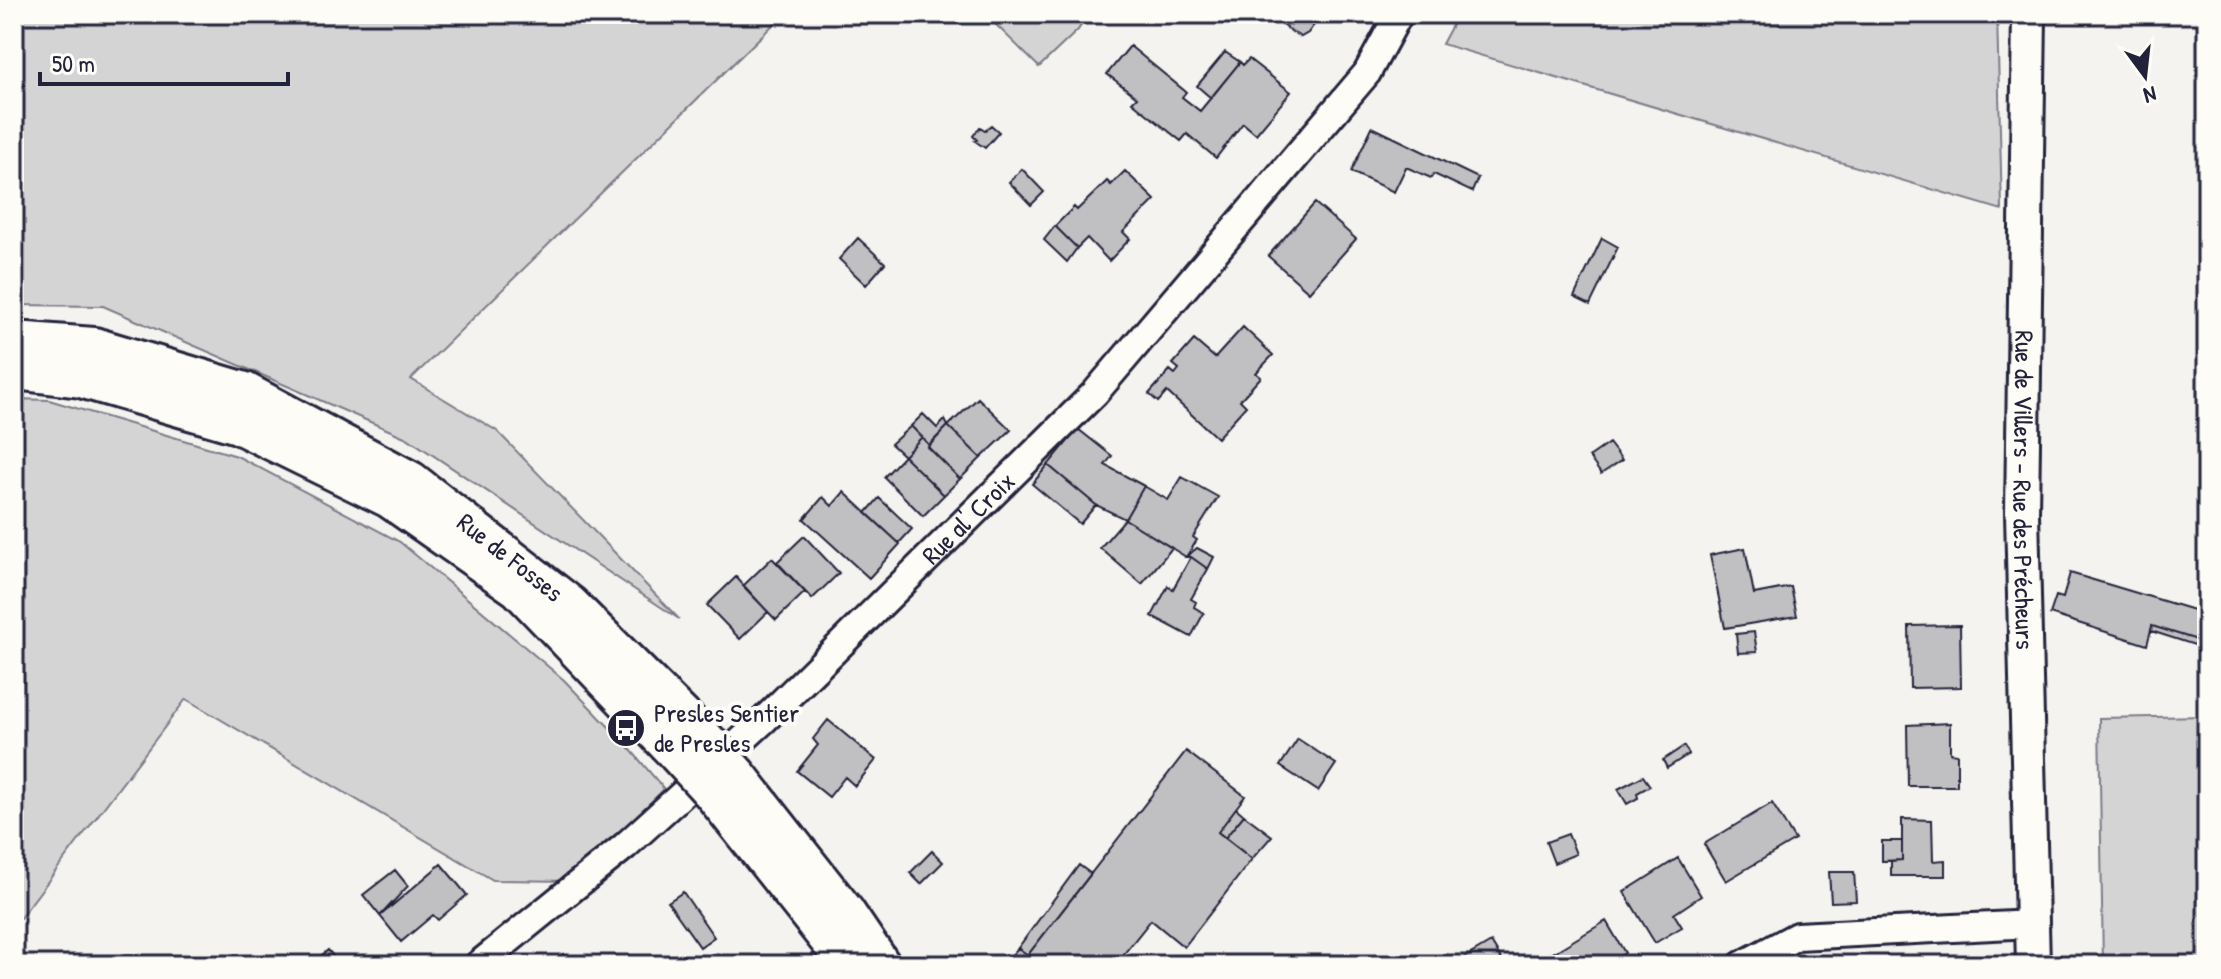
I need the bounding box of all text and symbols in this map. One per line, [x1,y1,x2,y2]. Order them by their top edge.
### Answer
scale bar [40,36,288,86]
north arrow [2105,36,2185,116]
text: 50 m [52,47,95,79]
text: N [2140,79,2160,111]
street label: Rue de Villers - Rue des Précheurs [2005,330,2043,650]
street label: Rue al' Croix [914,464,1022,572]
street label: Rue de Fosses [450,505,571,609]
place label: Presles Sentier de Presles [654,695,799,760]
bus stop icon: Presles Sentier de Presles [605,707,647,749]

